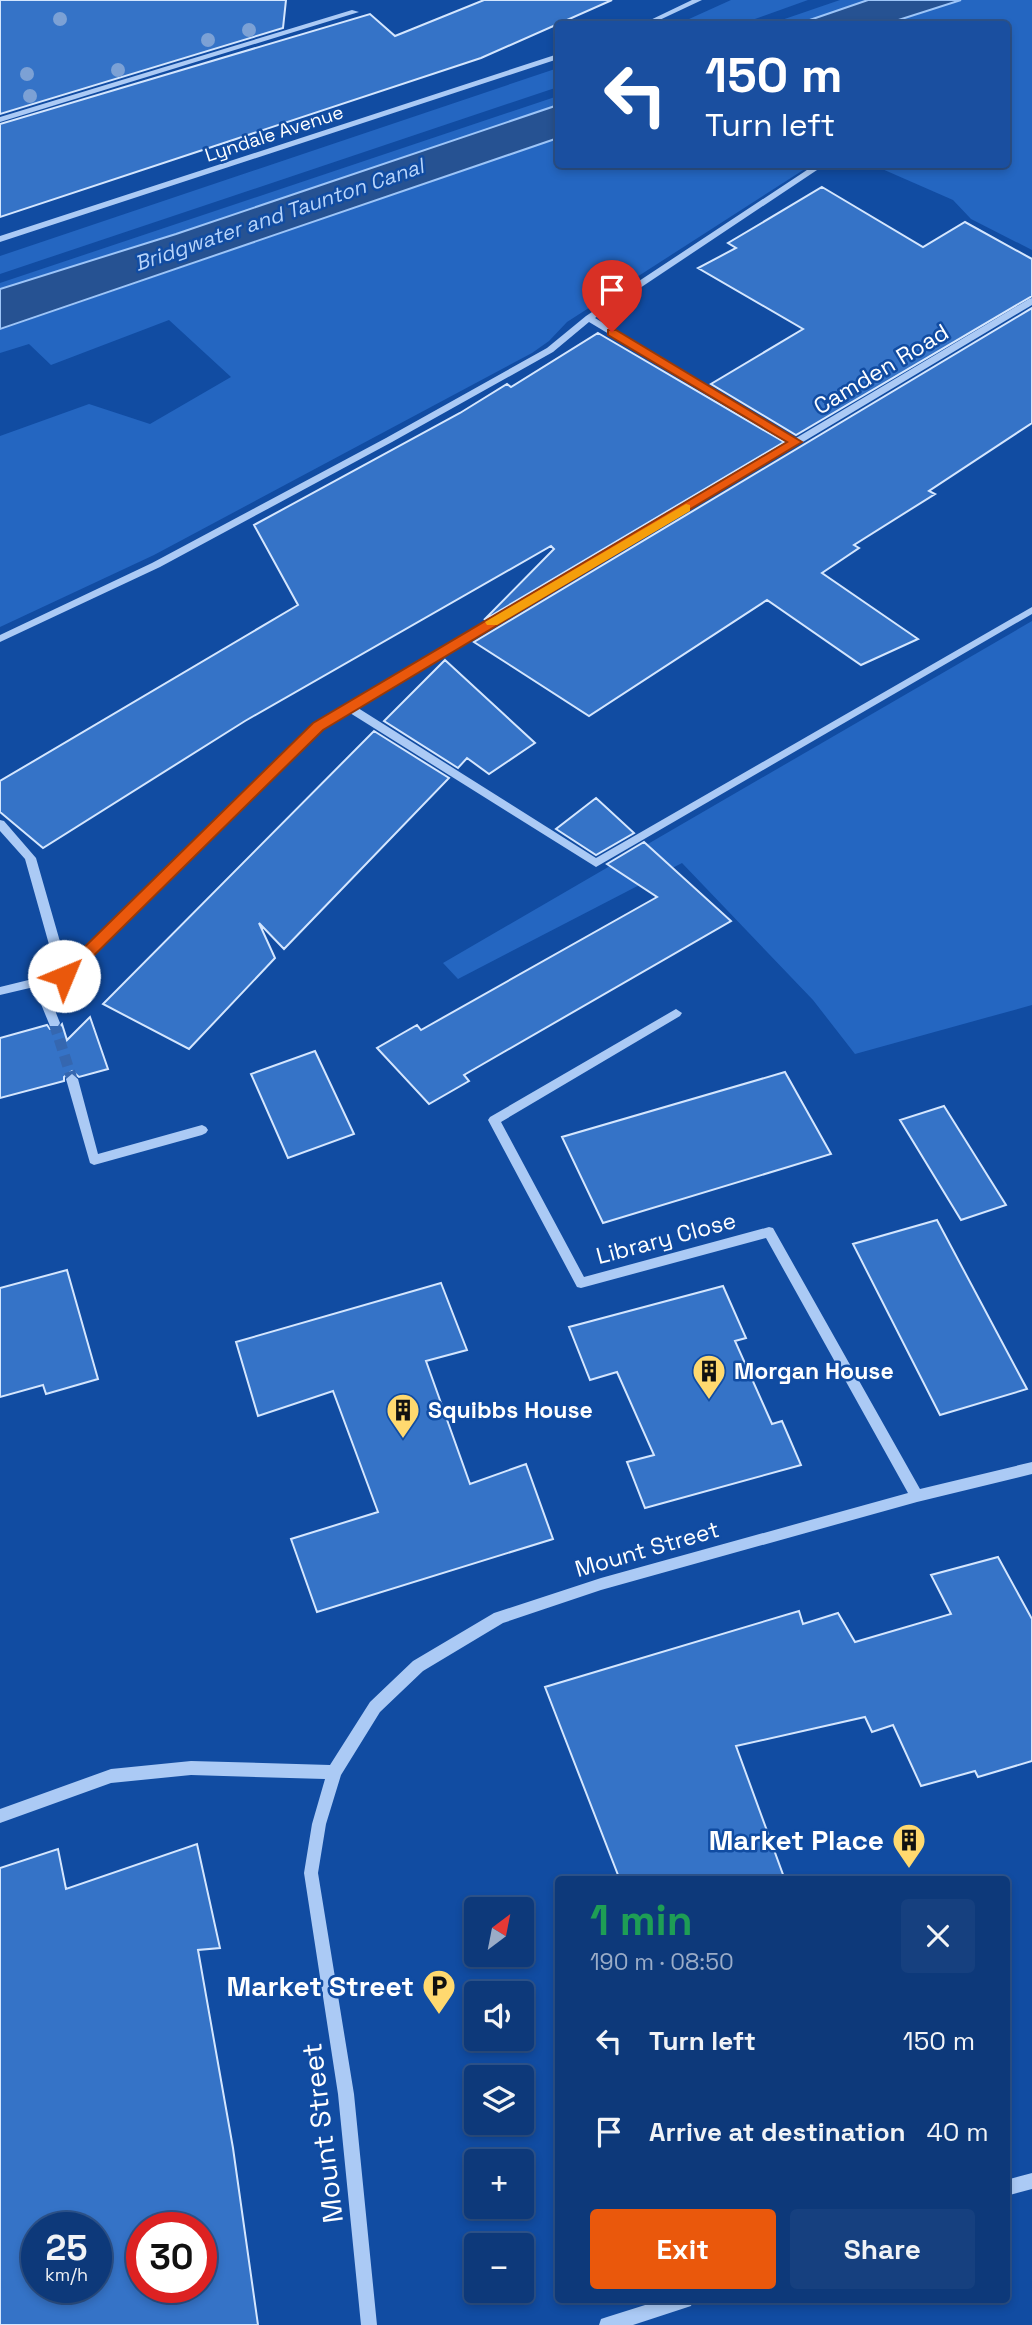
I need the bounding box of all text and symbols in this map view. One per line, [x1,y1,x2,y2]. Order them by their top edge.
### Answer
text: 150 m [705,44,843,106]
icon: left [590,49,681,140]
street label: Lyndale Avenue [202,99,347,168]
text: Turn left [705,105,835,145]
water label: Bridgwater and Taunton Canal [131,151,430,277]
pin [582,260,642,332]
icon: arrive [593,271,631,309]
street label: Camden Road [808,317,954,421]
position arrow [27,939,101,1013]
street label: Library Close [593,1205,739,1271]
building icon: Morgan House [690,1352,728,1401]
place label: Morgan House [734,1356,894,1386]
building icon: Squibbs House [384,1391,422,1440]
place label: Squibbs House [428,1395,593,1425]
street label: Mount Street [571,1514,723,1584]
building icon: Market Place [890,1821,928,1870]
place label: Market Place [709,1822,884,1858]
text: 1 min [590,1894,693,1947]
north arrow [464,1897,534,1967]
map controls [464,1897,534,2303]
button: close [901,1899,975,1973]
text: 190 m · 08:50 [590,1947,734,1977]
parking icon: Market Street [420,1967,458,2016]
place label: Market Street [227,1968,414,2004]
button: sound [464,1981,534,2051]
icon: left [590,2022,628,2060]
text: Turn left [649,2024,756,2058]
text: 150 m [903,2024,975,2058]
street label: Mount Street [293,2041,351,2225]
button: layers [464,2065,534,2135]
icon: arrive [590,2113,628,2151]
text: Arrive at destination [649,2115,906,2149]
text: 40 m [927,2115,989,2149]
button: + [464,2149,534,2219]
button: Exit [590,2209,776,2289]
button: Share [790,2209,975,2289]
speed limit sign: 30 [126,2212,217,2303]
text: 25 [46,2226,87,2270]
button: − [464,2233,534,2303]
text: km/h [45,2263,88,2286]

